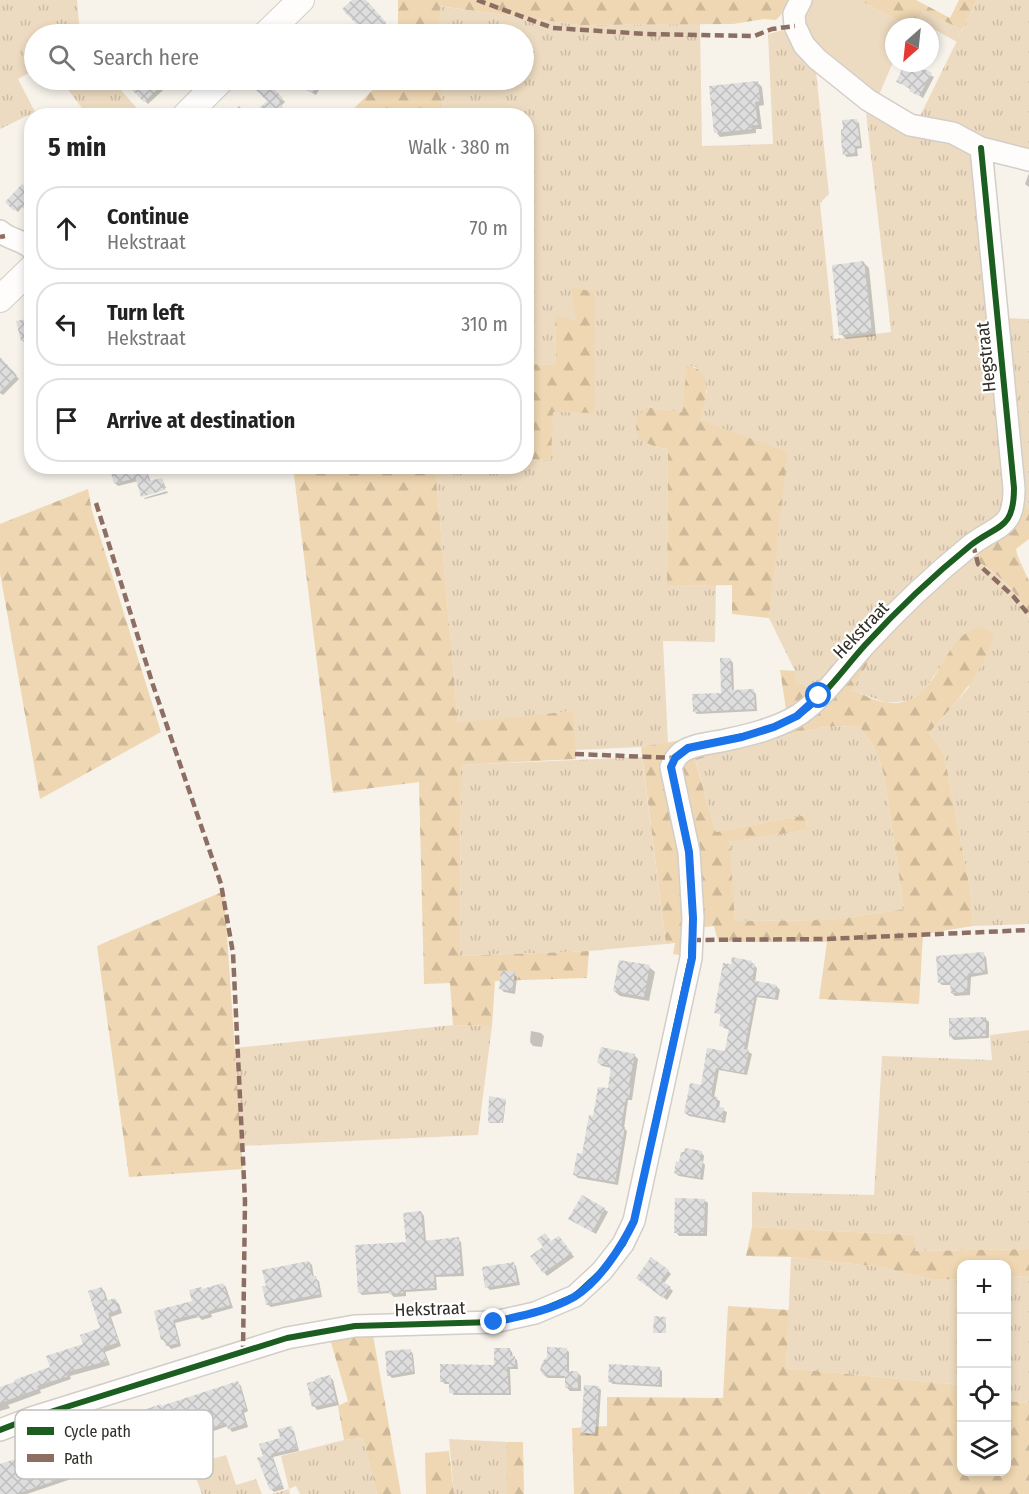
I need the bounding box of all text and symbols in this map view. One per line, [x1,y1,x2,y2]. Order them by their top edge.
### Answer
north arrow [885,18,939,72]
search box [24,24,534,90]
icon: search [45,41,78,74]
text: Search here [93,44,199,71]
text: 5 min [48,132,106,163]
text: Walk · 380 m [408,135,510,159]
text: Continue [107,203,189,230]
icon: ahead [50,212,83,245]
text: 70 m [470,216,508,240]
text: Hekstraat [107,230,186,254]
text: Turn left [107,299,185,326]
icon: left [50,308,83,341]
text: 310 m [461,312,508,336]
street label: Hegstraat [971,321,1001,393]
text: Hekstraat [107,326,186,350]
icon: arrive [50,404,83,437]
text: Arrive at destination [107,407,295,434]
street label: Hekstraat [828,597,894,663]
route start [805,682,831,708]
map controls [957,1260,1011,1476]
button: + [957,1260,1011,1314]
street label: Hekstraat [394,1297,466,1321]
route end [480,1308,506,1334]
button: − [957,1314,1011,1368]
button: locate [957,1368,1011,1422]
legend [15,1410,213,1479]
text: Cycle path [64,1422,131,1441]
button: layers [957,1422,1011,1476]
text: Path [64,1449,93,1468]

